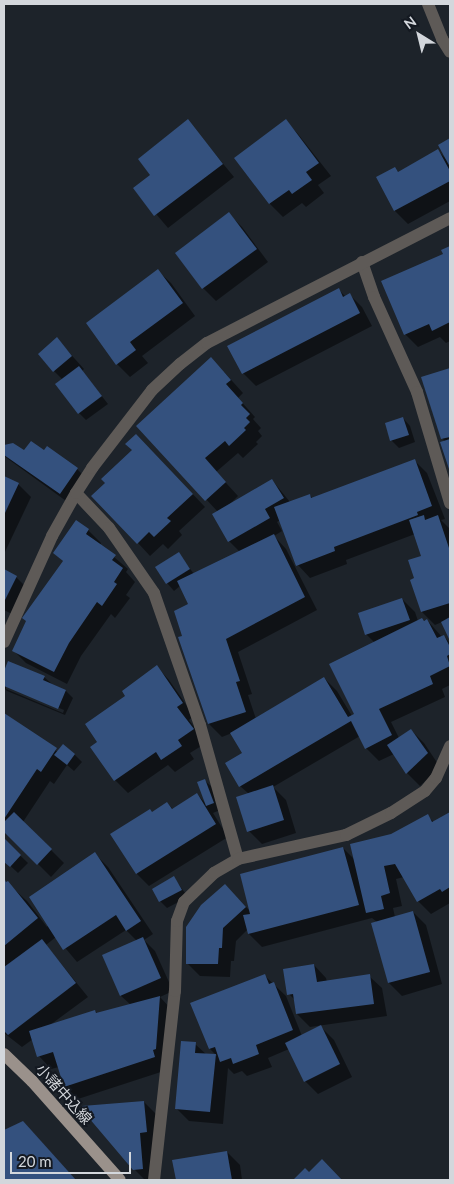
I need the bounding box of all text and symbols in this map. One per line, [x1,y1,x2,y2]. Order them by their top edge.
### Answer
north arrow [394,10,444,60]
text: N [401,12,419,33]
street label: 小諸中込線 [32,1060,96,1128]
scale bar [12,1142,134,1174]
text: 20 m [18,1152,52,1170]

